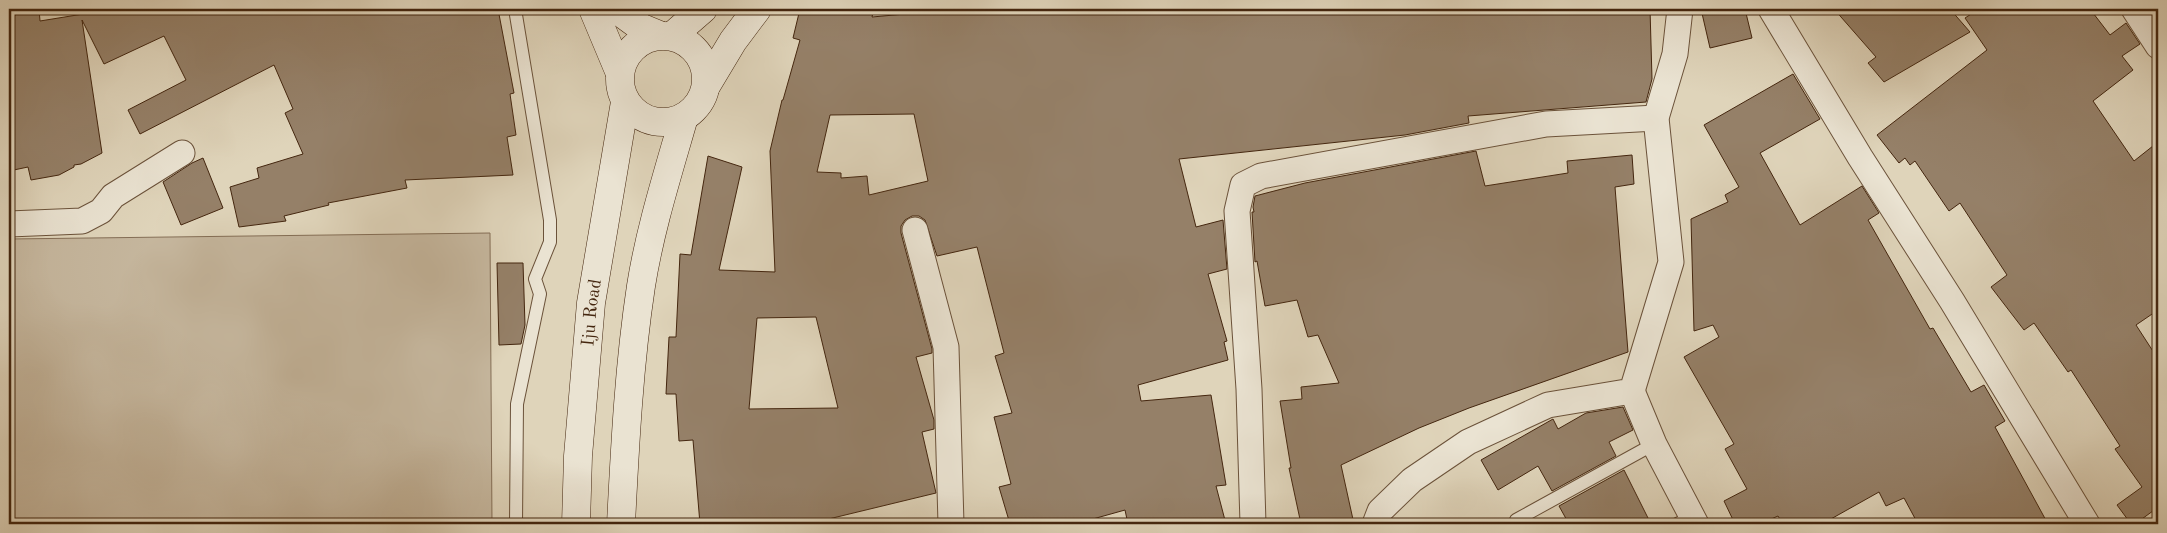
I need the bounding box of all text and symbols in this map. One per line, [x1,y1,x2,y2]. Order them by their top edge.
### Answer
street label: Iju Road [579,278,605,347]

